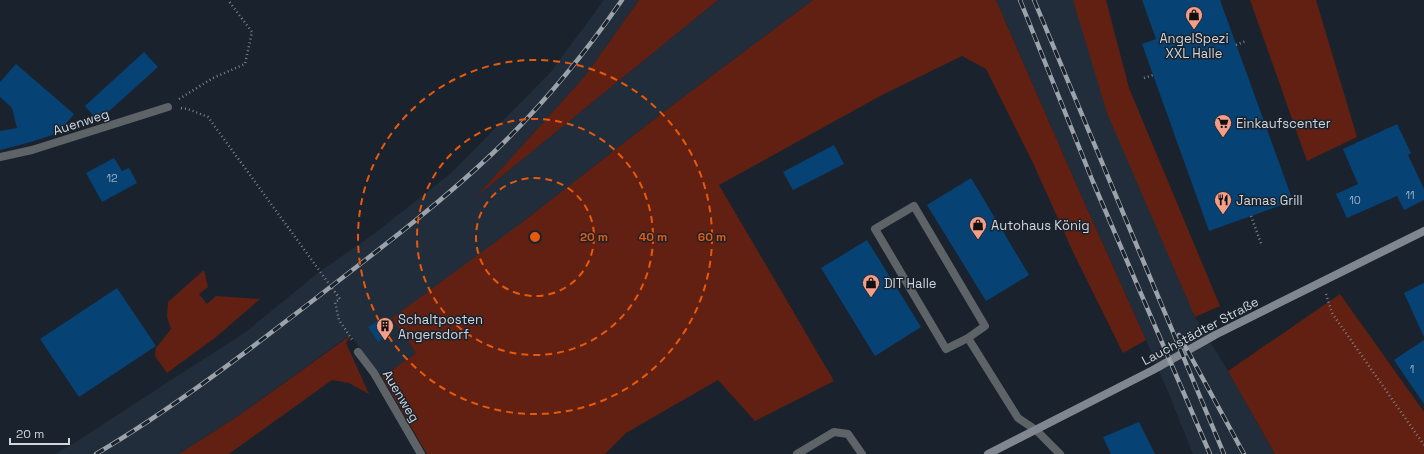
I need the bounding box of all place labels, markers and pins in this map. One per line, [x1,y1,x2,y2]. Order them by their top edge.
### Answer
shop icon: AngelSpezi XXL Halle [1184,5,1204,30]
place label: AngelSpezi XXL Halle [1159,30,1229,62]
supermarket icon: Einkaufscenter [1213,113,1233,138]
place label: Einkaufscenter [1236,115,1331,132]
restaurant icon: Jamas Grill [1213,190,1233,215]
place label: Jamas Grill [1236,192,1303,209]
shop icon: Autohaus König [968,215,988,240]
place label: Autohaus König [991,217,1090,234]
centre of rings [528,230,542,244]
shop icon: DIT Halle [861,273,881,298]
place label: DIT Halle [884,275,937,292]
place label: Schaltposten Angersdorf [398,311,483,343]
building icon: Schaltposten Angersdorf [375,316,395,341]

